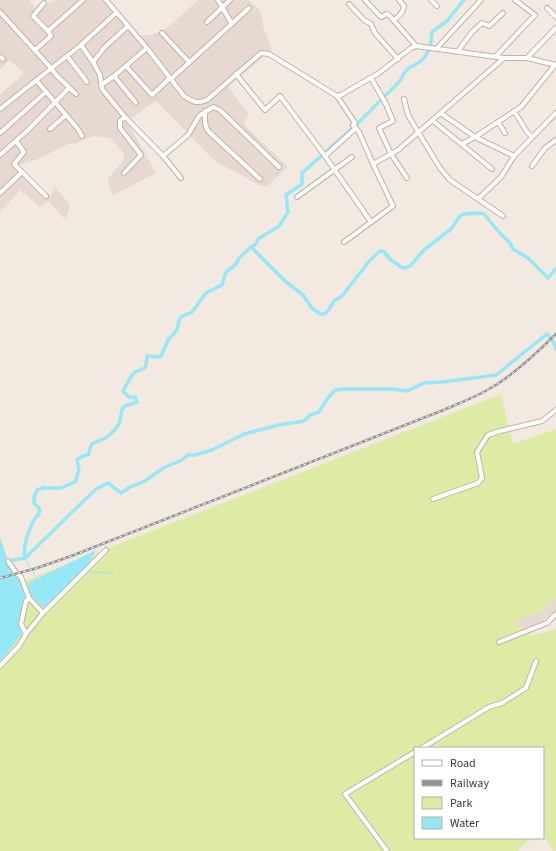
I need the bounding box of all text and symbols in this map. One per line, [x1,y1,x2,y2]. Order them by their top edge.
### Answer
legend [414,747,544,839]
text: Road [450,755,476,772]
text: Railway [450,775,489,792]
text: Park [450,795,472,812]
text: Water [450,815,480,832]

